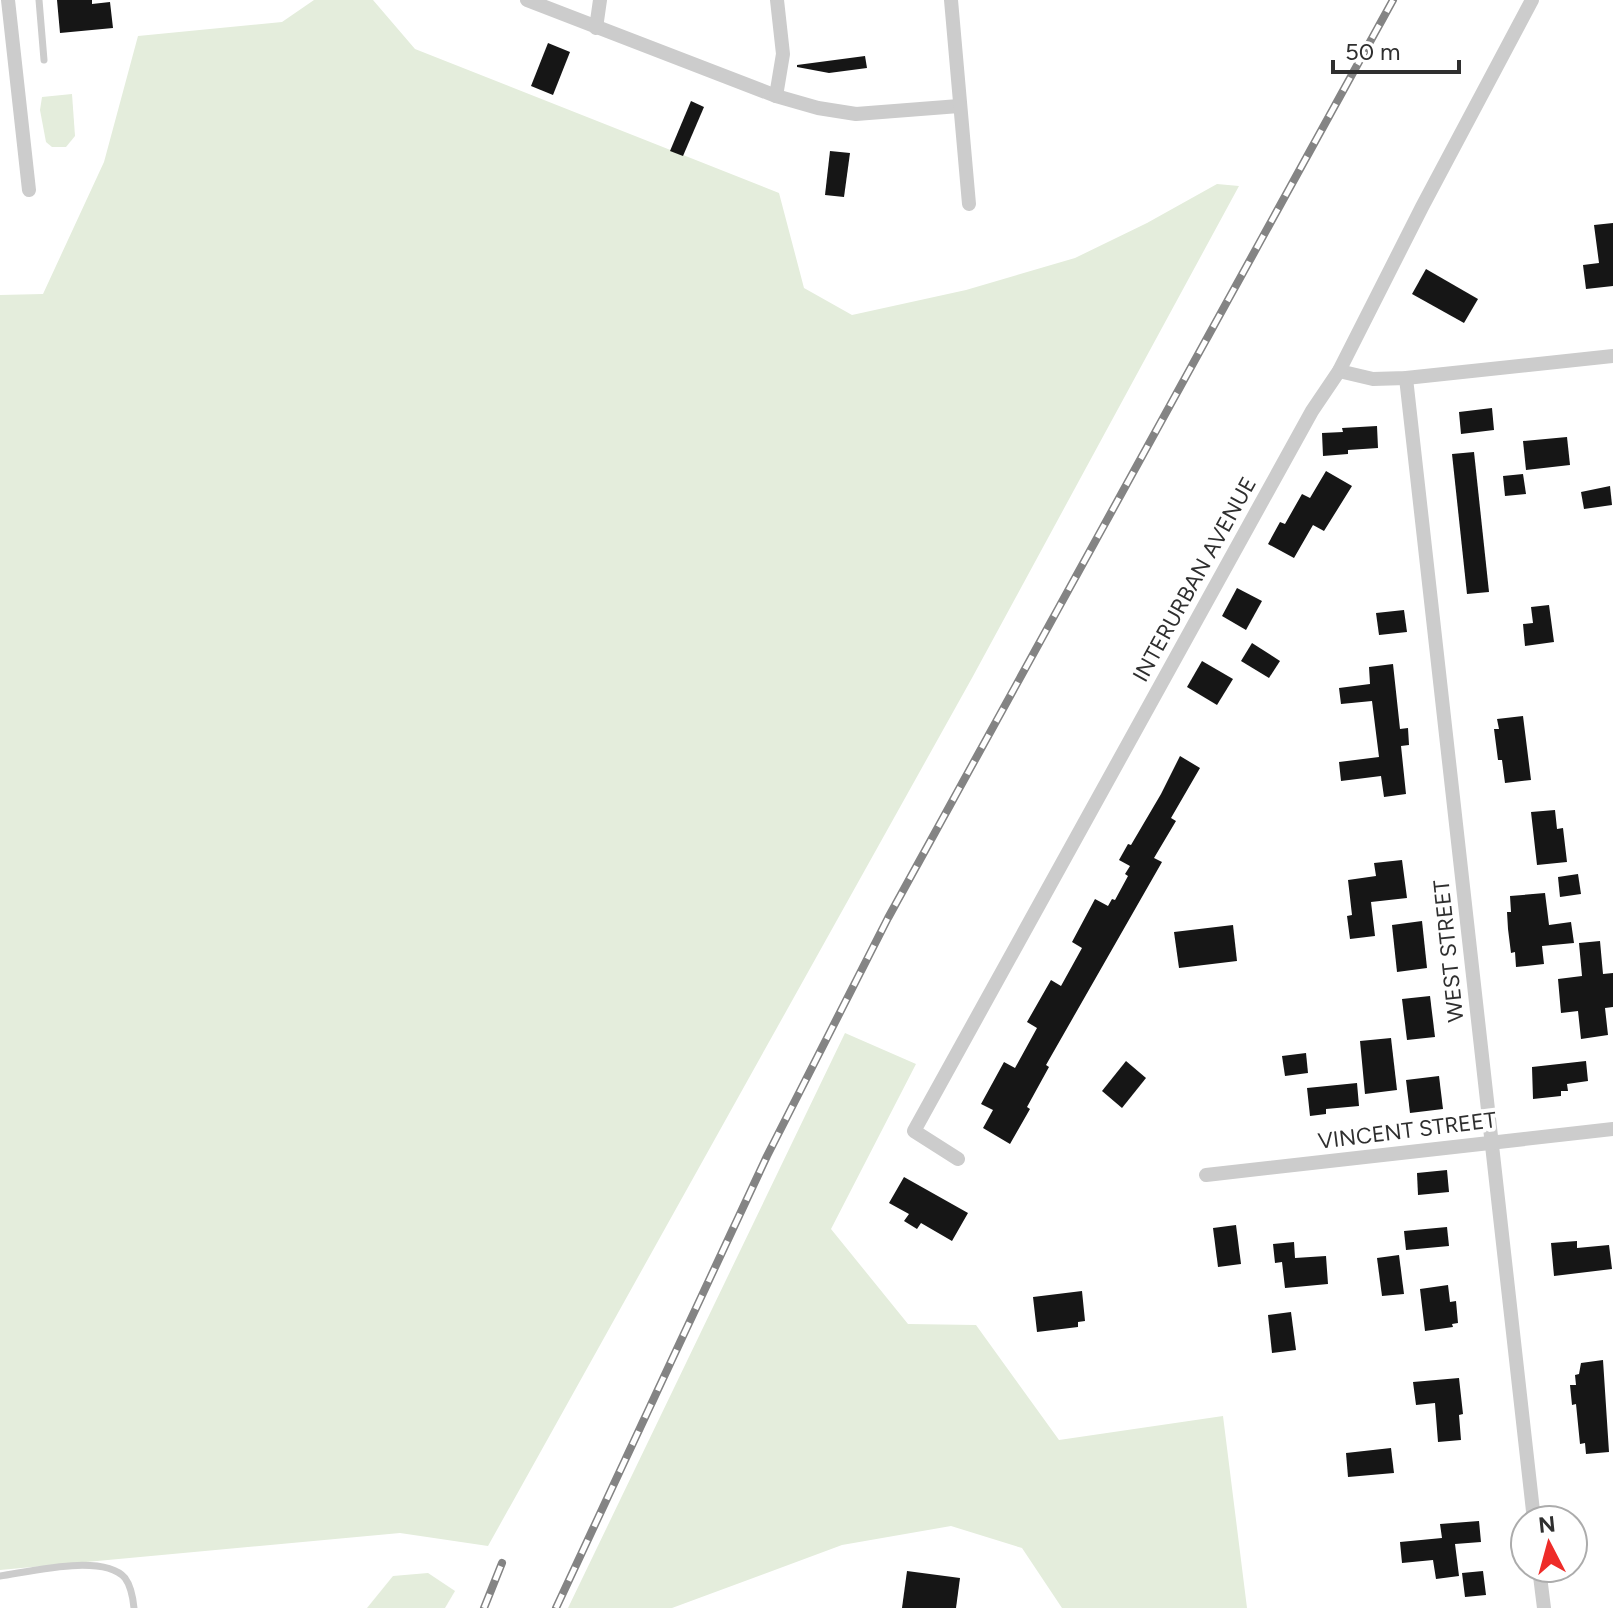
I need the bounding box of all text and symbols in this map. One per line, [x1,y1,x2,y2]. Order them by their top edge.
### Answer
scale bar [1333,24,1459,74]
text: 50 m [1345,37,1401,66]
street label: INTERURBAN AVENUE [1127,472,1262,686]
street label: WEST STREET [1428,878,1469,1023]
street label: VINCENT STREET [1316,1106,1498,1155]
north arrow [1509,1504,1589,1584]
text: N [1537,1510,1557,1539]

